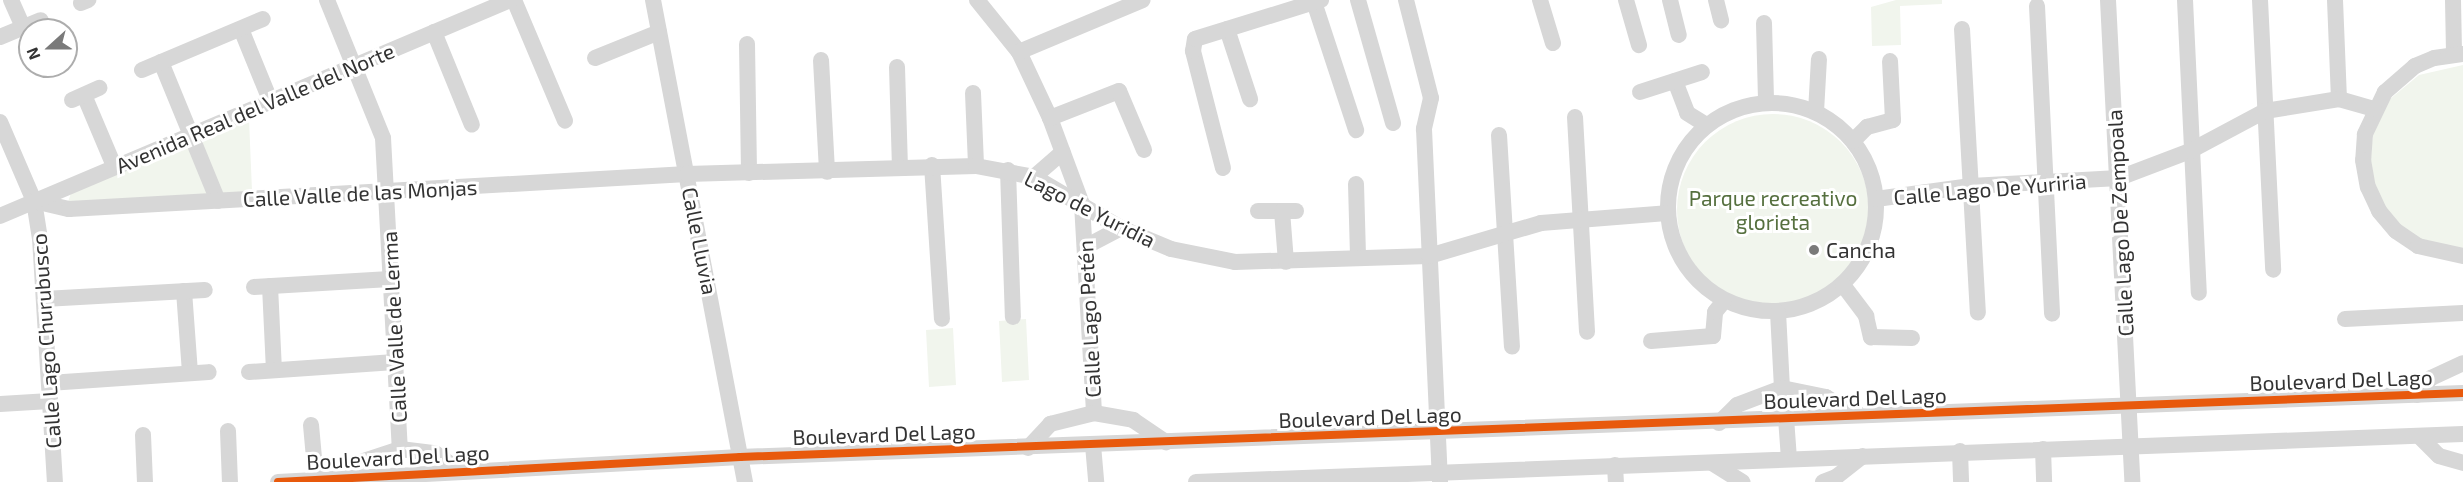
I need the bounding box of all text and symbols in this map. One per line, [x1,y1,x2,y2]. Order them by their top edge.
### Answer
north arrow [18,18,78,78]
street label: Avenida Real del Valle del Norte [111,37,399,179]
text: N [22,45,44,63]
street label: Calle Lago De Zempoala [2101,109,2139,337]
street label: Lago de Yuridia [1020,165,1160,253]
street label: Calle Lago De Yuriria [1892,168,2088,210]
street label: Calle Valle de las Monjas [242,174,478,212]
street label: Calle Lluvia [677,185,723,297]
park label: Parque recreativo glorieta [1689,185,1857,235]
street label: Calle Valle de Lerma [376,230,412,424]
street label: Calle Lago Churubusco [26,233,66,449]
place label: Cancha [1826,237,1896,263]
street label: Calle Lago Petén [1072,240,1106,398]
marker: Cancha [1807,243,1821,257]
street label: Boulevard Del Lago [2249,364,2433,396]
street label: Boulevard Del Lago [1763,382,1947,414]
street label: Boulevard Del Lago [1278,401,1462,433]
street label: Boulevard Del Lago [792,418,976,450]
street label: Boulevard Del Lago [306,440,490,474]

